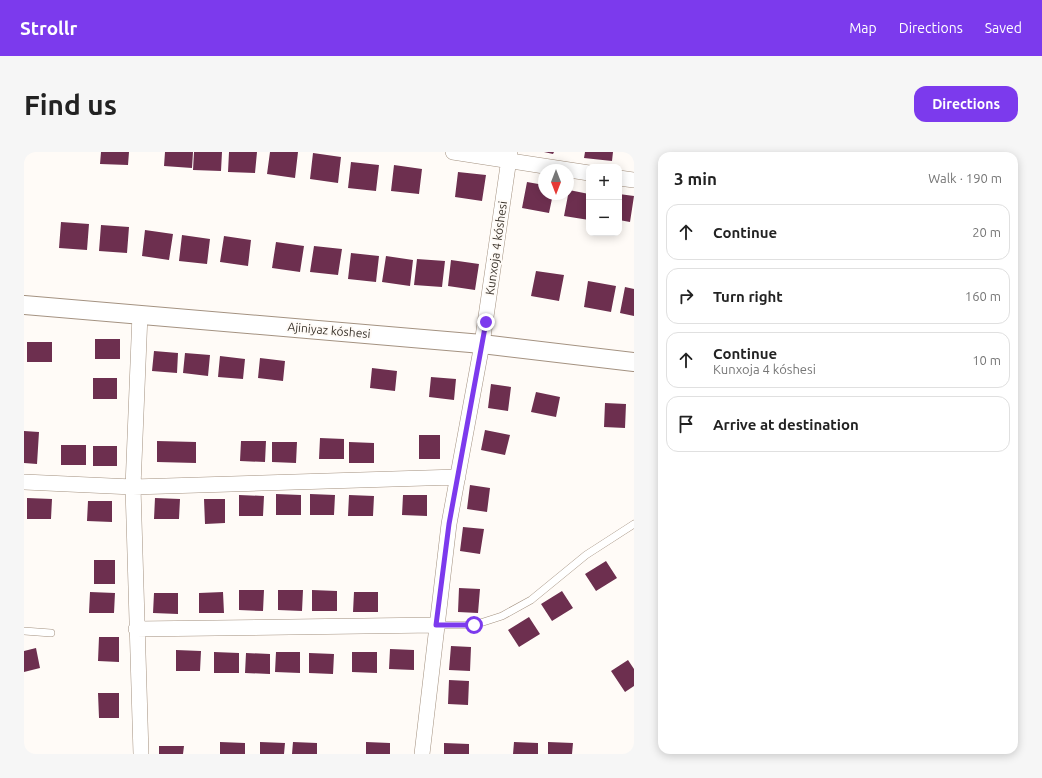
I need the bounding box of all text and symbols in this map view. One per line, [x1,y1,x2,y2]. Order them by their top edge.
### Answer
text: Strollr [20,17,77,39]
text: Map [849,20,877,36]
text: Directions [899,20,963,36]
text: Saved [985,20,1022,36]
button: Directions [914,86,1018,122]
text: Find us [24,89,117,120]
north arrow [538,164,574,200]
map controls [586,164,622,236]
button: + [586,164,622,200]
text: 3 min [674,169,717,188]
text: Walk · 190 m [928,171,1002,185]
street label: Kunxoja 4 kóshesi [483,200,509,296]
button: − [586,200,622,236]
icon: ahead [675,221,697,243]
text: Continue [713,224,777,241]
text: 20 m [972,225,1001,239]
icon: right [675,285,697,307]
text: Turn right [713,288,783,305]
text: 160 m [965,289,1001,303]
route end [477,313,495,331]
street label: Ajiniyaz kóshesi [287,320,371,340]
text: Continue [713,345,777,362]
icon: ahead [675,349,697,371]
text: 10 m [972,353,1001,367]
text: Kunxoja 4 kóshesi [713,362,816,376]
icon: arrive [675,413,697,435]
text: Arrive at destination [713,416,859,433]
route start [465,616,483,634]

